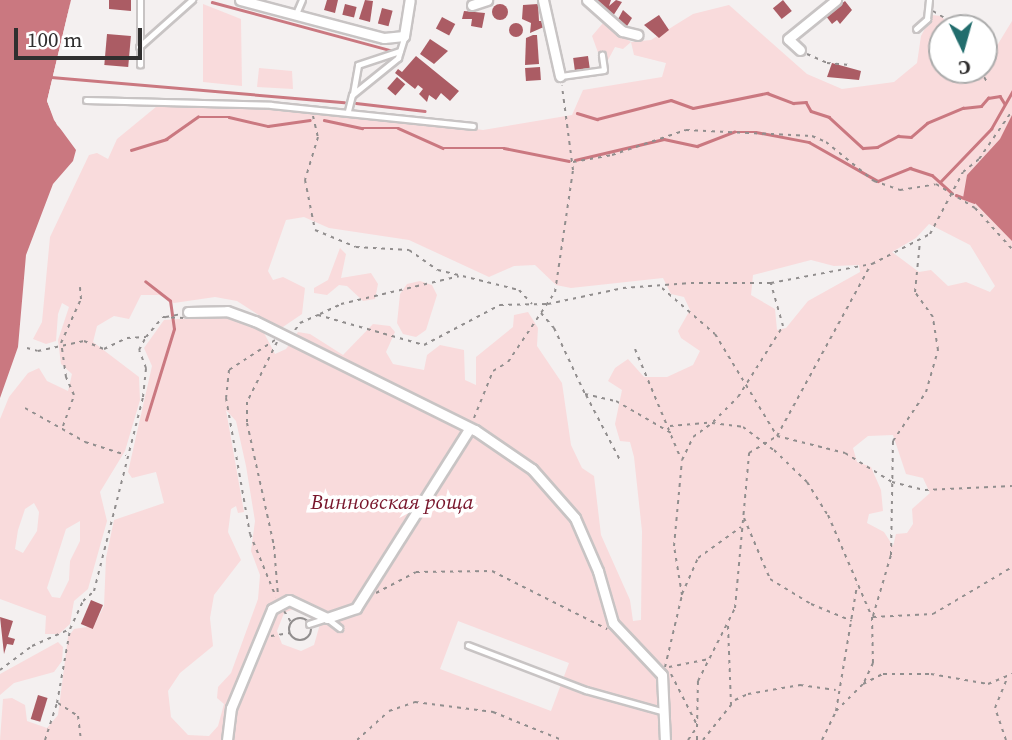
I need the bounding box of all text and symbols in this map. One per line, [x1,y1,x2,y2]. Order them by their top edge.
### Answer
scale bar [18,14,145,58]
north arrow [928,14,998,84]
text: 100 m [27,25,82,54]
text: С [958,54,972,81]
park label: Винновская роща [310,489,474,515]

